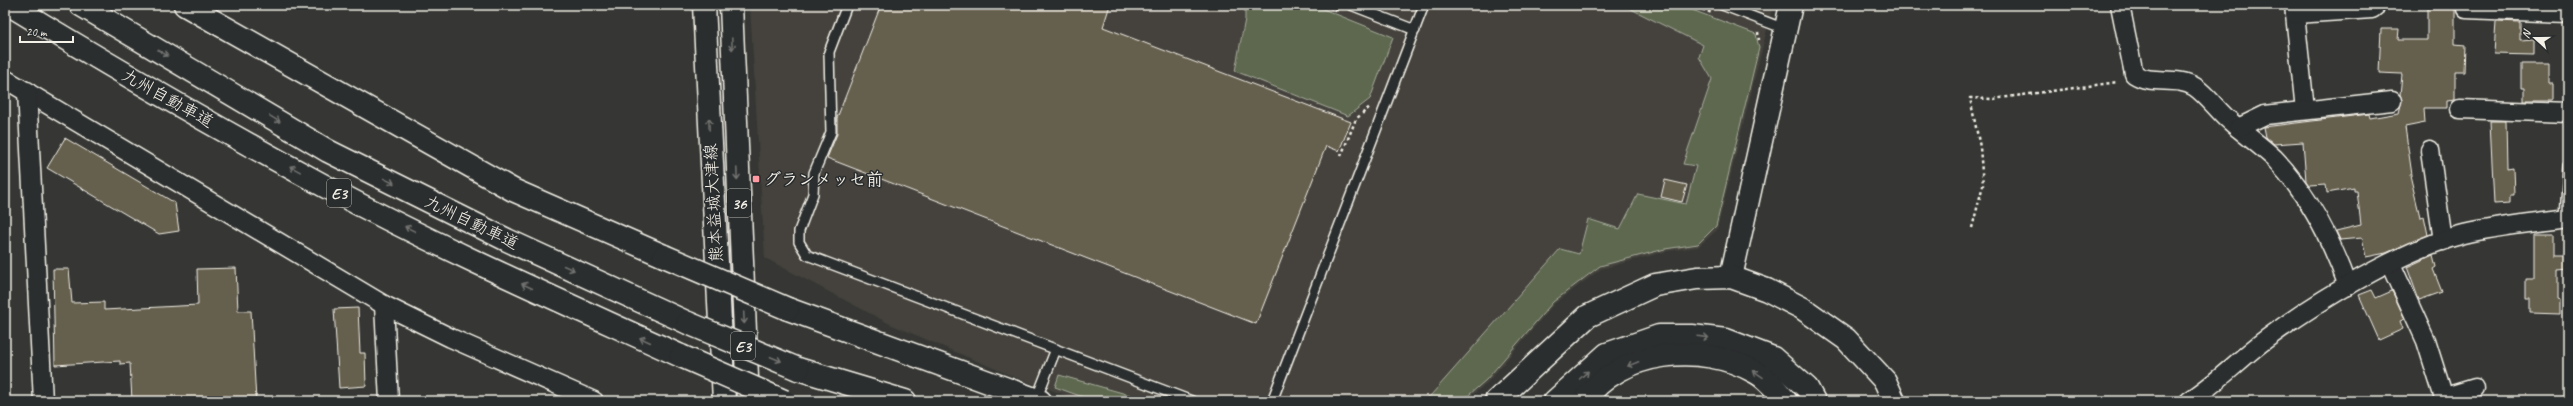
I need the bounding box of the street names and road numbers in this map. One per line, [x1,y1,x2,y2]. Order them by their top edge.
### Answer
street label: 九州自動車道 [118,65,217,132]
street label: 熊本益城大津線 [700,143,727,263]
road number: E3 [327,179,351,207]
road number: 36 [727,189,751,217]
street label: 九州自動車道 [421,191,522,254]
road number: E3 [731,332,755,360]

